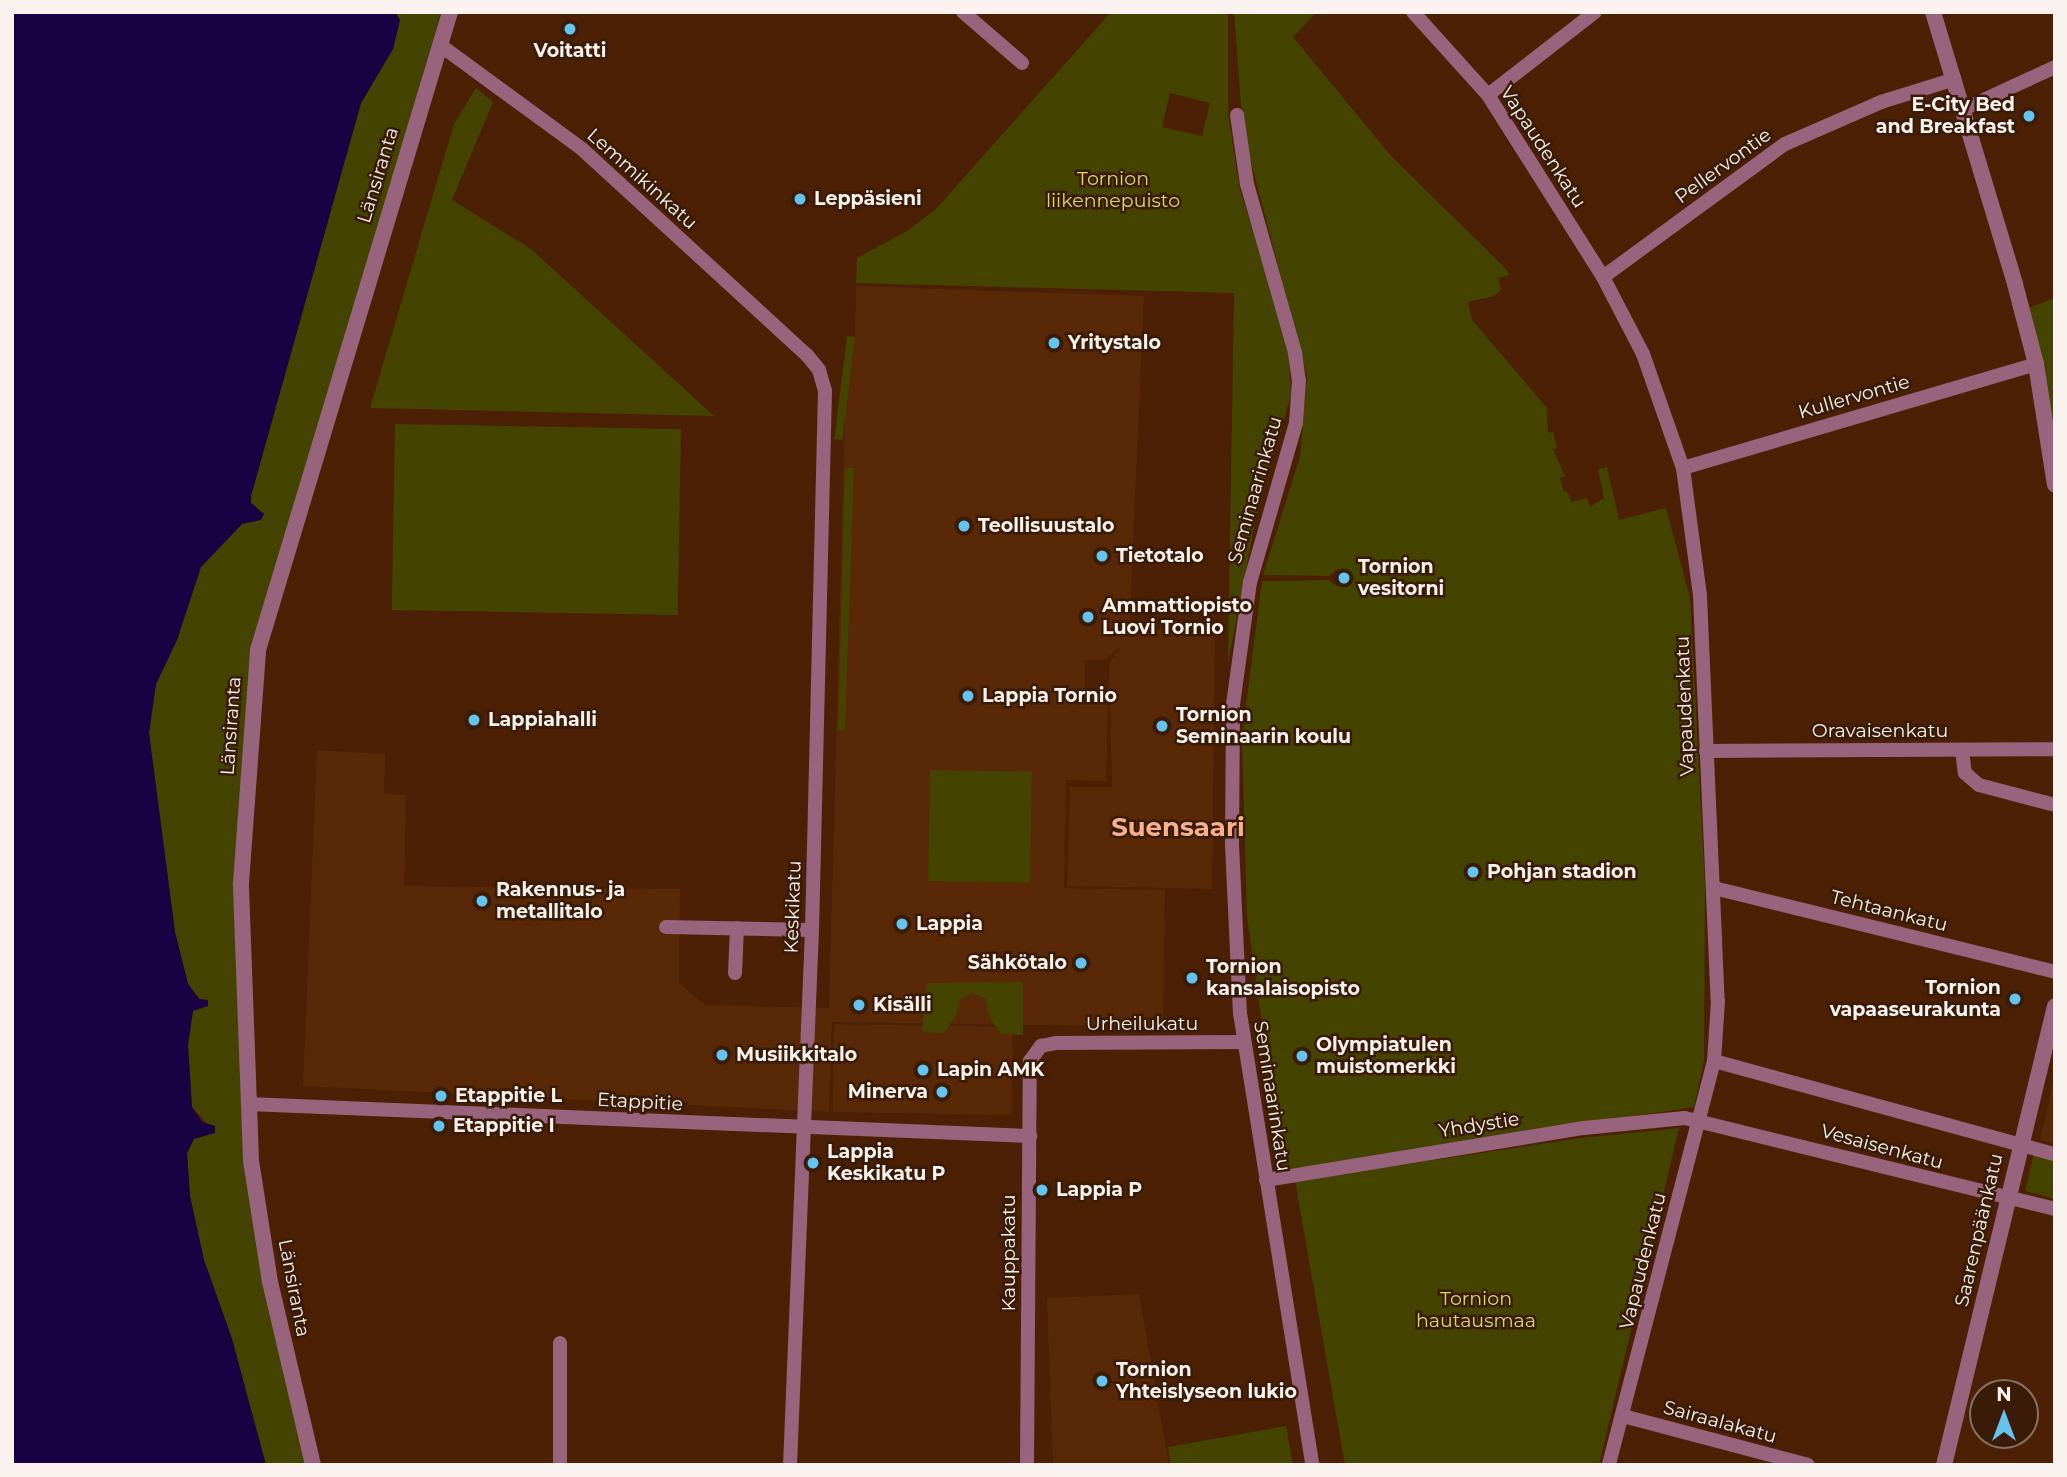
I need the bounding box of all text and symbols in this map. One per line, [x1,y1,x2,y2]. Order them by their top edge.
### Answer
marker: Voitatti [562,21,578,37]
place label: Voitatti [534,40,606,62]
street label: Vapaudenkatu [1495,82,1591,212]
place label: E-City Bed and Breakfast [1876,94,2015,138]
marker: E-City Bed and Breakfast [2021,108,2037,124]
street label: Pellervontie [1670,123,1776,209]
street label: Länsiranta [353,124,403,226]
street label: Lemmikinkatu [582,124,702,234]
park label: Tornion liikennepuisto [1046,168,1180,212]
place label: Leppäsieni [814,188,922,210]
marker: Leppäsieni [792,191,808,207]
place label: Yritystalo [1068,332,1161,354]
marker: Yritystalo [1046,335,1062,351]
street label: Kullervontie [1796,370,1912,424]
street label: Seminaarinkatu [1223,414,1287,566]
place label: Teollisuustalo [978,515,1114,537]
marker: Teollisuustalo [956,518,972,534]
place label: Tietotalo [1116,545,1204,567]
marker: Tietotalo [1094,548,1110,564]
place label: Tornion vesitorni [1358,556,1444,600]
marker: Tornion vesitorni [1336,570,1352,586]
place label: Ammattiopisto Luovi Tornio [1102,595,1252,639]
marker: Ammattiopisto Luovi Tornio [1080,609,1096,625]
street label: Vapaudenkatu [1671,636,1699,776]
street label: Länsiranta [216,676,246,776]
place label: Lappia Tornio [982,685,1117,707]
marker: Lappia Tornio [960,688,976,704]
place label: Tornion Seminaarin koulu [1176,704,1351,748]
place label: Lappiahalli [488,709,597,731]
marker: Lappiahalli [466,712,482,728]
marker: Tornion Seminaarin koulu [1154,718,1170,734]
street label: Oravaisenkatu [1812,720,1948,742]
district label: Suensaari [1111,812,1245,844]
street label: Keskikatu [780,860,806,954]
place label: Pohjan stadion [1487,861,1637,883]
marker: Pohjan stadion [1465,864,1481,880]
place label: Rakennus- ja metallitalo [496,879,625,923]
street label: Tehtaankatu [1828,885,1950,937]
marker: Rakennus- ja metallitalo [474,893,490,909]
place label: Lappia [916,913,983,935]
marker: Lappia [894,916,910,932]
place label: Sähkötalo [968,952,1067,974]
marker: Sähkötalo [1073,955,1089,971]
place label: Tornion kansalaisopisto [1206,956,1360,1000]
marker: Tornion kansalaisopisto [1184,970,1200,986]
place label: Tornion vapaaseurakunta [1830,977,2001,1021]
marker: Tornion vapaaseurakunta [2007,991,2023,1007]
place label: Kisälli [873,994,932,1016]
marker: Kisälli [851,997,867,1013]
street label: Urheilukatu [1086,1013,1198,1035]
street label: Seminaarinkatu [1249,1019,1295,1173]
place label: Olympiatulen muistomerkki [1316,1034,1456,1078]
place label: Musiikkitalo [736,1044,857,1066]
marker: Musiikkitalo [714,1047,730,1063]
marker: Olympiatulen muistomerkki [1294,1048,1310,1064]
place label: Lapin AMK [937,1059,1044,1081]
marker: Lapin AMK [915,1062,931,1078]
place label: Minerva [848,1081,928,1103]
marker: Minerva [934,1084,950,1100]
place label: Etappitie L [455,1085,562,1107]
marker: Etappitie L [433,1088,449,1104]
street label: Etappitie [596,1088,684,1116]
street label: Yhdystie [1437,1107,1521,1143]
place label: Etappitie I [453,1115,555,1137]
marker: Etappitie I [431,1118,447,1134]
street label: Vesaisenkatu [1818,1120,1946,1174]
place label: Lappia Keskikatu P [827,1141,945,1185]
street label: Saarenpäänkatu [1950,1151,2008,1309]
marker: Lappia Keskikatu P [805,1155,821,1171]
place label: Lappia P [1056,1179,1142,1201]
marker: Lappia P [1034,1182,1050,1198]
street label: Vapaudenkatu [1615,1190,1671,1332]
street label: Kauppakatu [998,1195,1020,1311]
street label: Länsiranta [273,1237,315,1339]
park label: Tornion hautausmaa [1416,1288,1536,1332]
place label: Tornion Yhteislyseon lukio [1116,1359,1297,1403]
marker: Tornion Yhteislyseon lukio [1094,1373,1110,1389]
north arrow [1969,1379,2039,1449]
text: N [1996,1383,2012,1406]
street label: Sairaalakatu [1661,1396,1779,1448]

